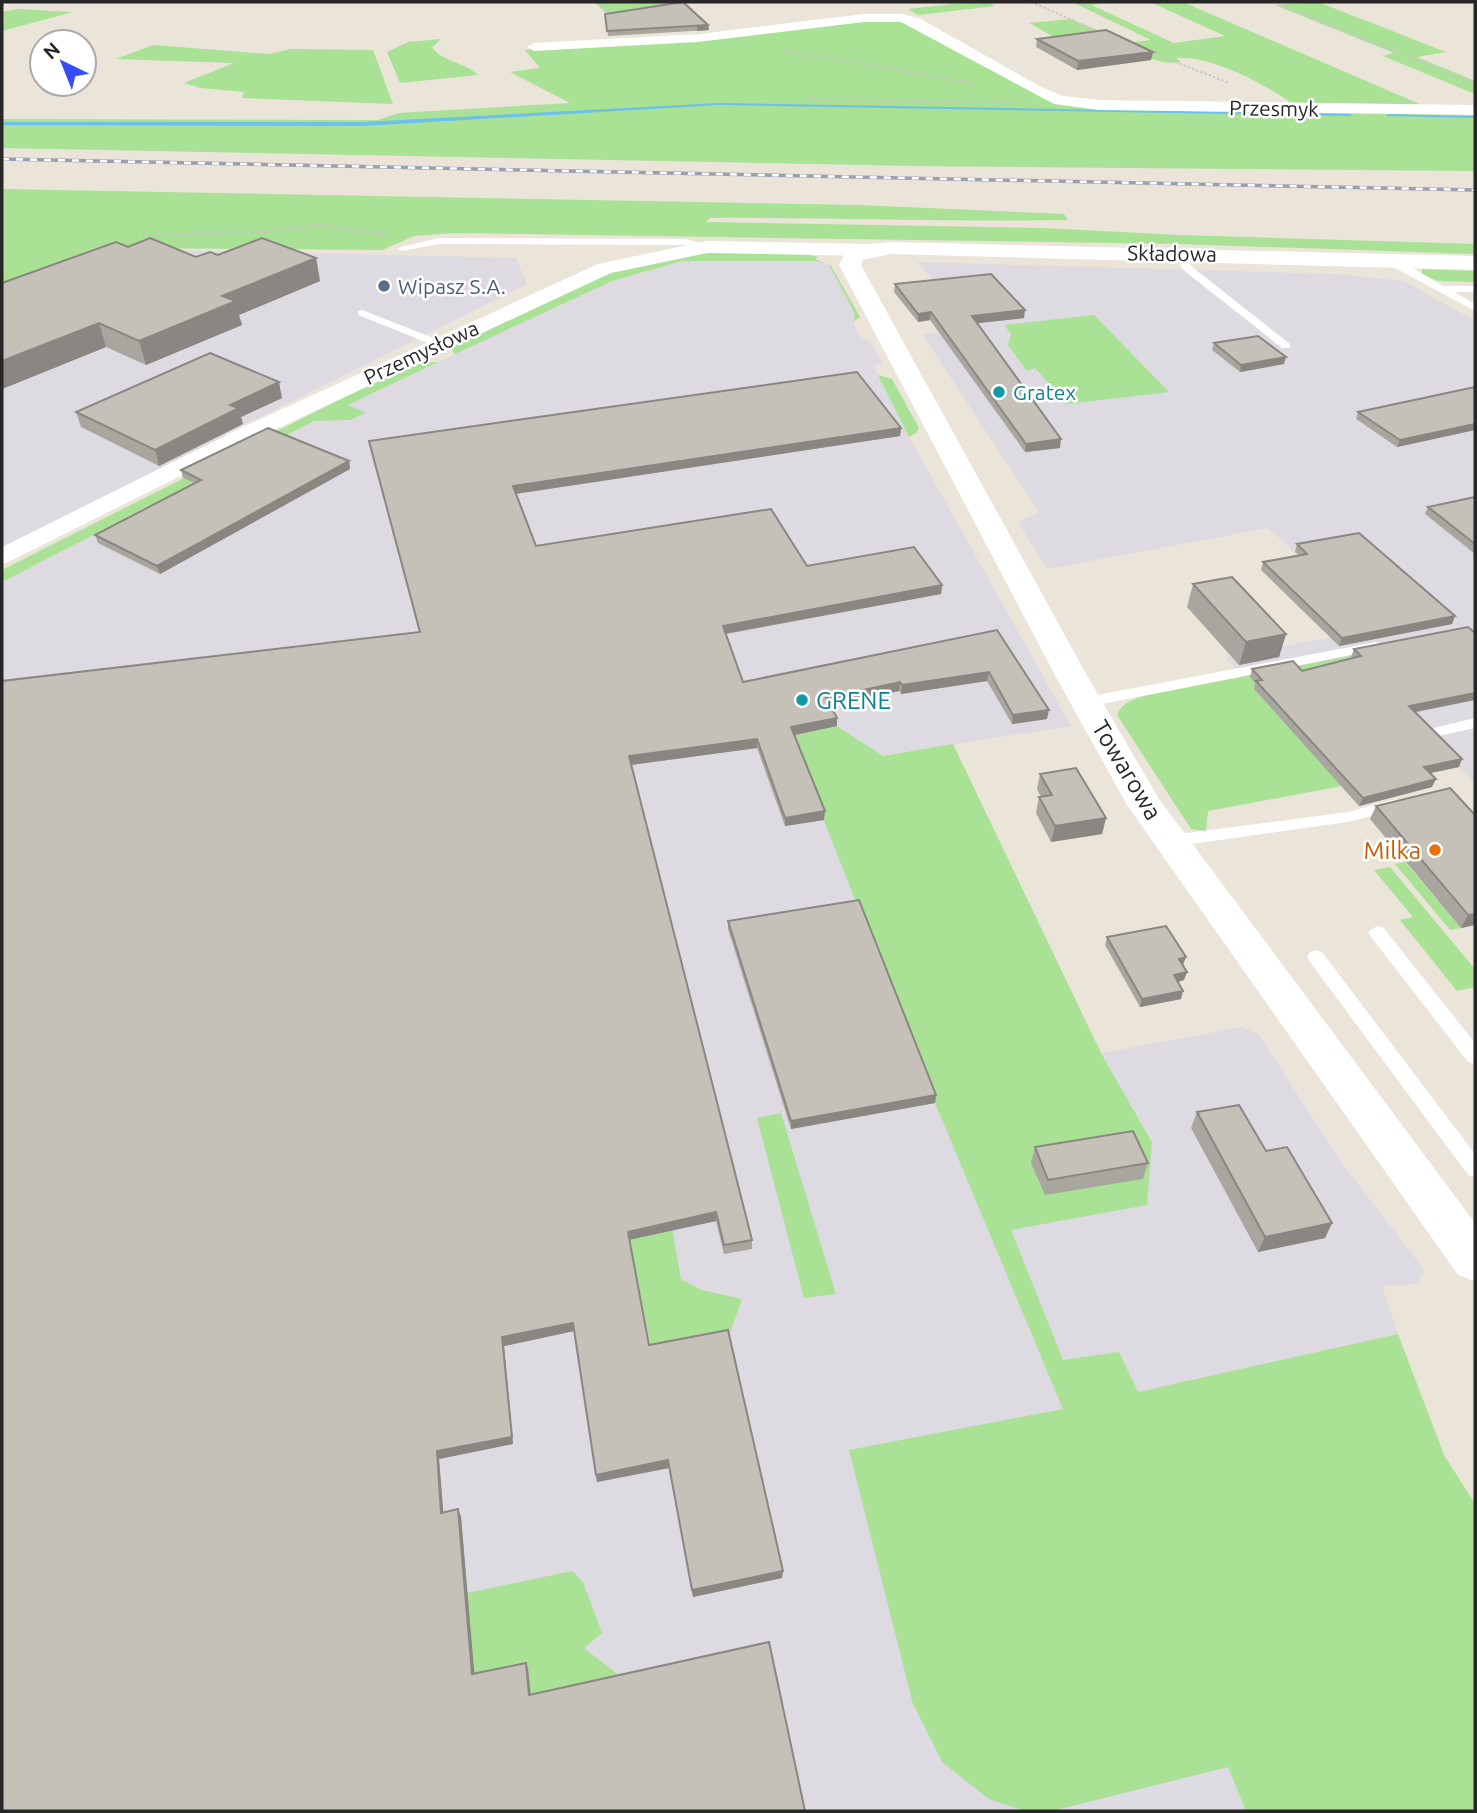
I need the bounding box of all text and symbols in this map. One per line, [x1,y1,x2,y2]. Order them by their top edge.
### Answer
north arrow [28,28,98,98]
text: N [39,38,64,63]
street label: Przesmyk [1229,95,1319,121]
street label: Składowa [1127,240,1217,266]
place label: Wipasz S.A. [398,274,506,298]
marker: Wipasz S.A. [376,278,392,294]
street label: Przemysłowa [360,315,482,389]
place label: Gratex [1013,380,1076,404]
marker: Gratex [991,384,1007,400]
place label: GRENE [816,687,891,714]
marker: GRENE [794,692,810,708]
street label: Towarowa [1087,715,1167,825]
place label: Milka [1364,837,1421,864]
marker: Milka [1427,842,1443,858]

